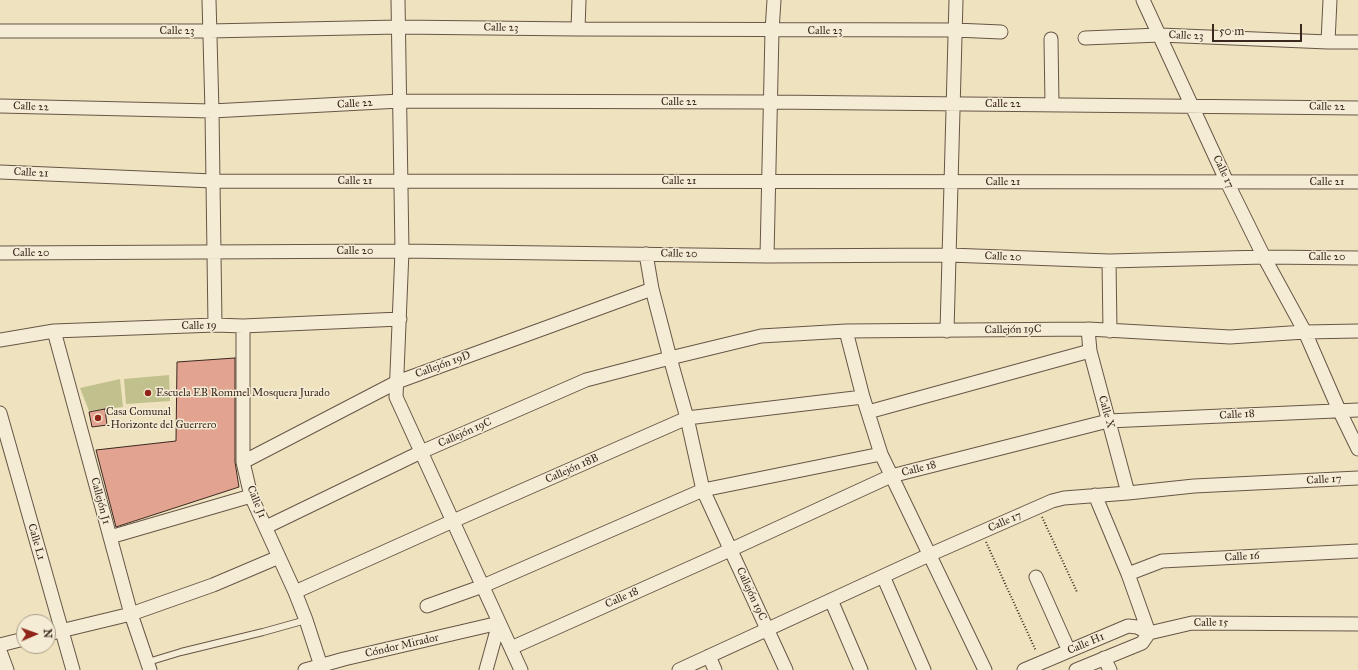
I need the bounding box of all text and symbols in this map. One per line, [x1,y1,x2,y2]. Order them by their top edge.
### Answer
scale bar [1214,16,1304,42]
street label: Calle 23 [483,21,519,35]
street label: Calle 23 [160,24,194,38]
street label: Calle 23 [808,24,842,38]
text: 50 m [1219,24,1244,38]
street label: Calle 23 [1168,29,1204,43]
street label: Calle 22 [661,95,697,109]
street label: Calle 22 [337,96,373,112]
street label: Calle 22 [985,97,1021,111]
street label: Calle 22 [13,100,49,114]
street label: Calle 22 [1309,100,1345,114]
street label: Calle 17 [1210,153,1236,191]
street label: Calle 21 [13,165,49,181]
street label: Calle 21 [338,174,372,188]
street label: Calle 21 [662,174,696,188]
street label: Calle 21 [986,175,1020,189]
street label: Calle 21 [1310,175,1344,189]
street label: Calle 20 [337,244,373,258]
street label: Calle 20 [13,246,49,260]
street label: Calle 20 [660,247,698,261]
street label: Calle 20 [984,250,1022,264]
street label: Calle 20 [1309,250,1345,264]
street label: Calle 19 [181,319,217,333]
street label: Callejón 19C [984,323,1042,337]
street label: Callejón 19D [413,349,473,381]
place label: Escuela EB Rommel Mosquera Jurado [156,386,330,400]
marker: Escuela EB Rommel Mosquera Jurado [143,388,153,398]
street label: Calle X [1095,394,1117,430]
place label: Casa Comunal -Horizonte del Guerrero [106,405,216,431]
street label: Calle 18 [1219,407,1255,423]
marker: Casa Comunal -Horizonte del Guerrero [93,413,103,423]
street label: Callejón 19C [436,415,494,451]
street label: Callejón 18B [543,451,601,487]
street label: Calle 18 [900,458,938,480]
street label: Calle 17 [1306,472,1342,488]
street label: Callejón J1 [87,476,113,526]
street label: Calle J1 [244,484,268,520]
street label: Calle 17 [986,509,1024,535]
street label: Calle L1 [24,522,48,562]
street label: Calle 16 [1224,549,1260,565]
street label: Callejón 19C [733,565,769,623]
street label: Calle 18 [603,585,641,611]
north arrow [16,614,56,654]
street label: Calle 15 [1194,616,1228,630]
text: N [41,629,54,638]
street label: Calle H1 [1066,630,1106,658]
street label: Cóndor Mirador [364,631,440,661]

